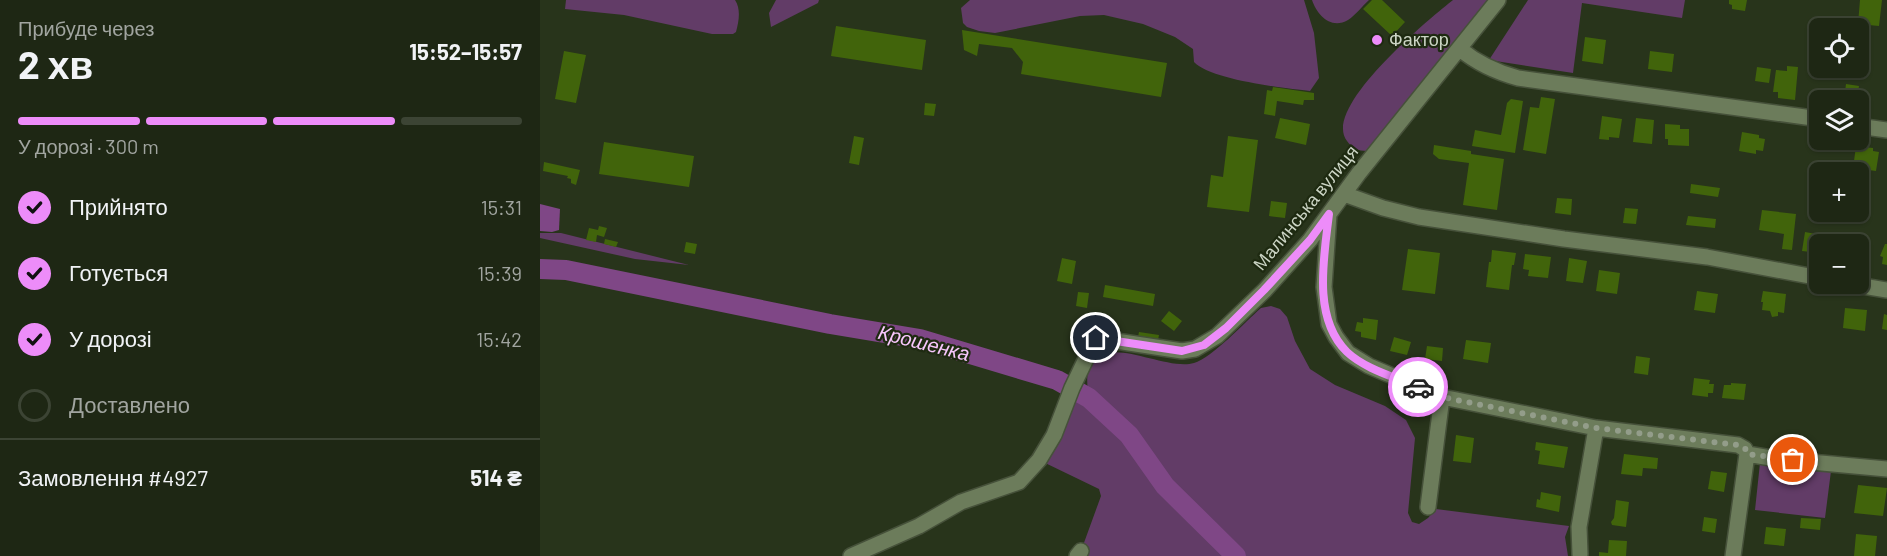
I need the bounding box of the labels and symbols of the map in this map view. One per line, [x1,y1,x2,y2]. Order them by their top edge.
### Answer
place label: Фактор [1389,28,1449,50]
marker: Фактор [1370,33,1384,47]
street label: Малинська вулиця [1248,140,1362,274]
pin [1070,312,1121,363]
water label: Крошенка [876,319,972,365]
courier [1388,357,1448,417]
pin [1767,434,1818,485]

